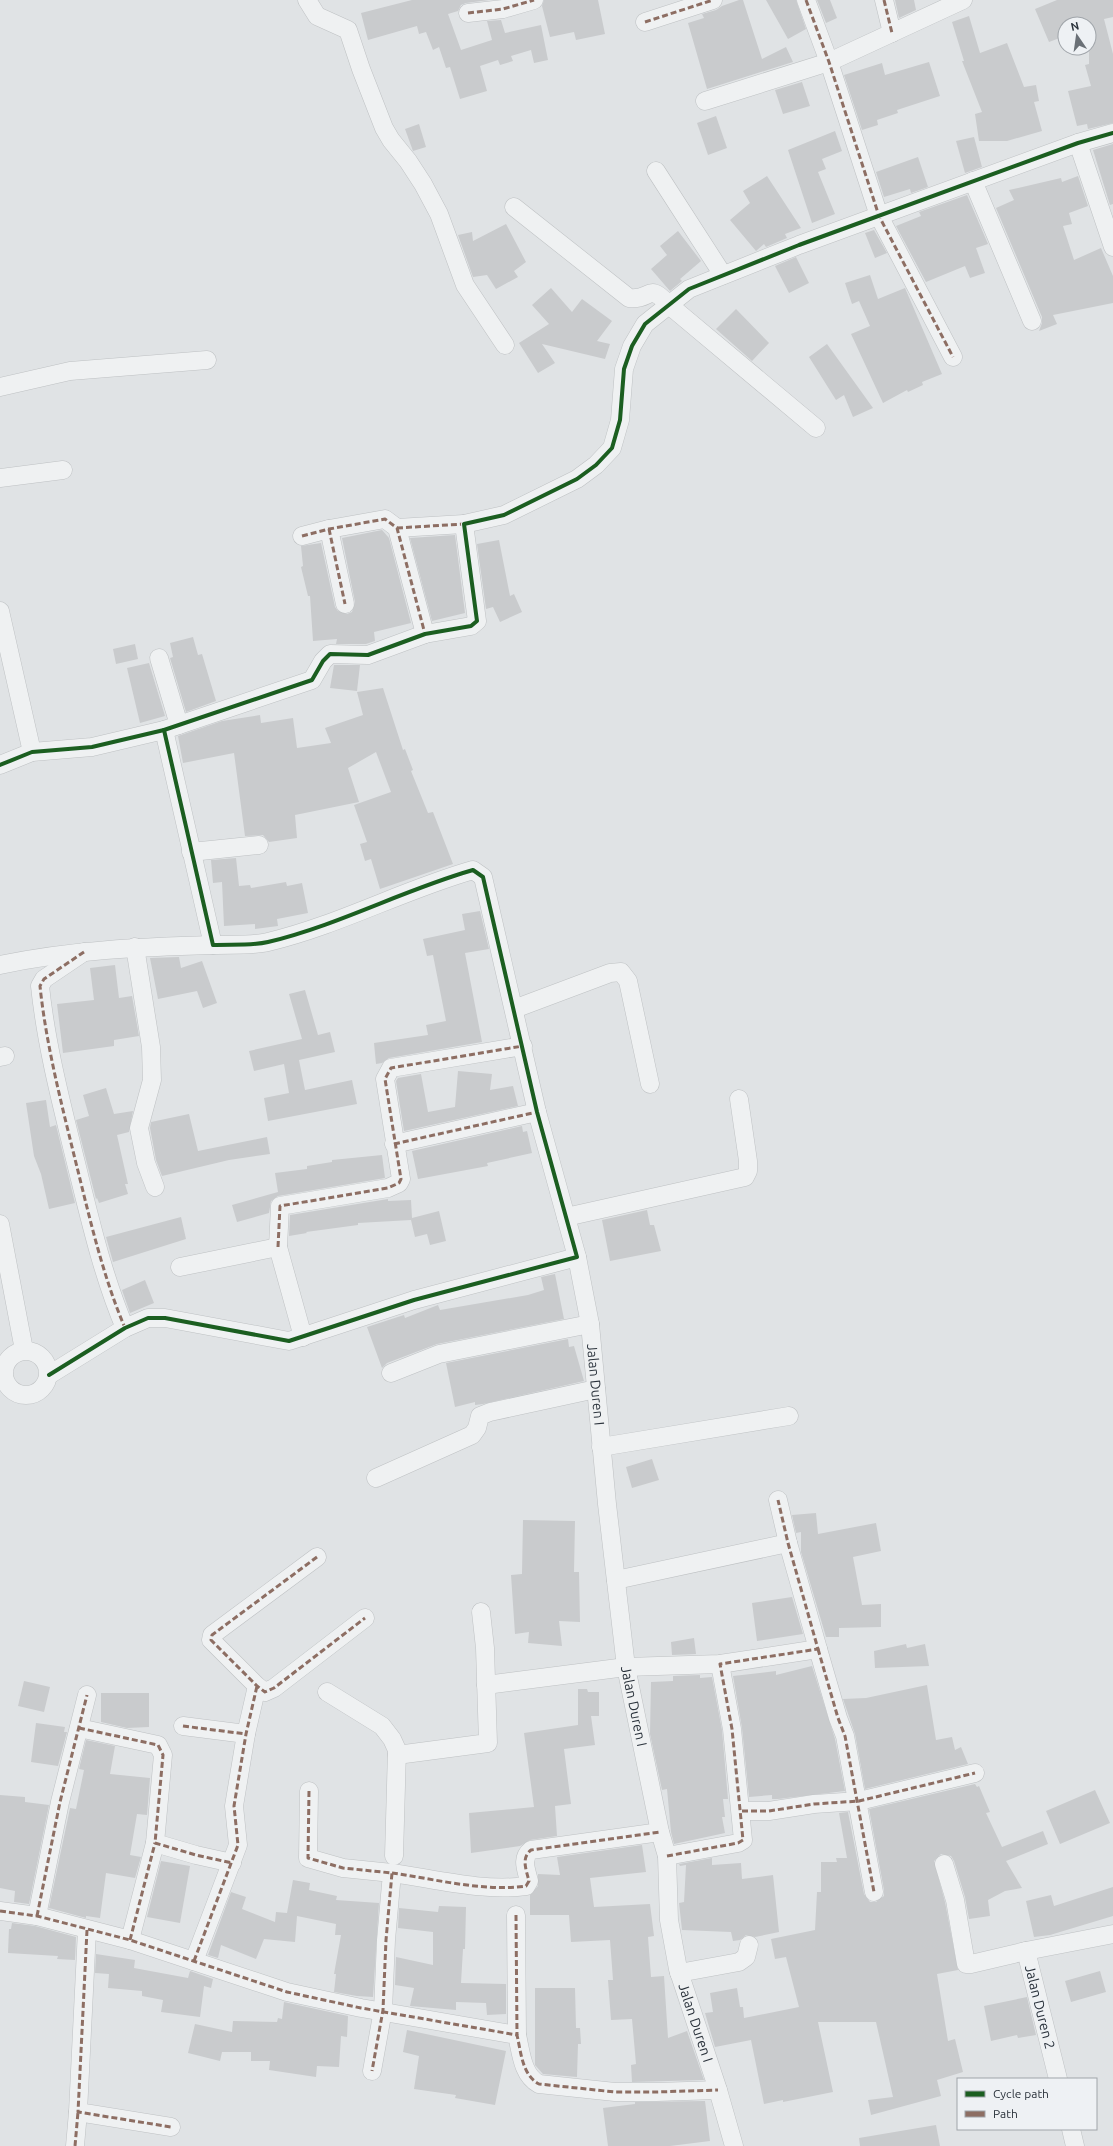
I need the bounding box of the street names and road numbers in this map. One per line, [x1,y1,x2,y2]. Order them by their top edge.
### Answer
street label: Jalan Duren I [584,1343,608,1426]
street label: Jalan Duren I [618,1664,650,1748]
street label: Jalan Duren 2 [1022,1963,1058,2051]
street label: Jalan Duren I [675,1981,716,2064]

